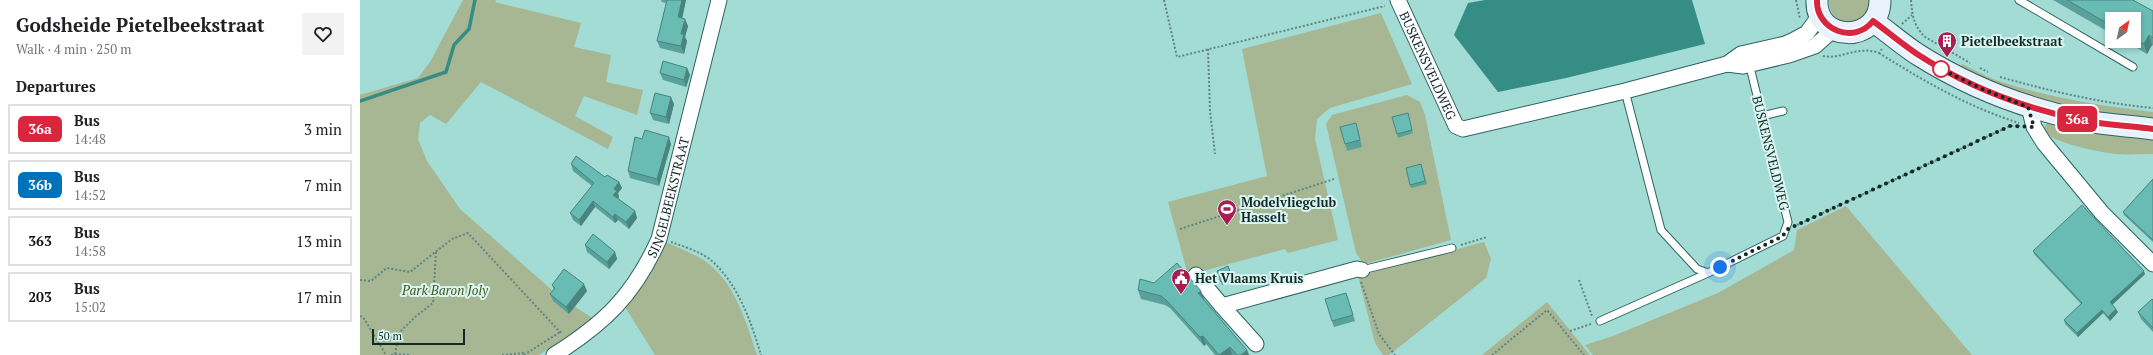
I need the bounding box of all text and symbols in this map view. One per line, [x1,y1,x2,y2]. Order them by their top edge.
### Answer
street label: BUSKENSVELDWEG [1395,8,1461,122]
text: Godsheide Pietelbeekstraat [16,12,265,37]
north arrow [2105,12,2141,48]
map controls [2105,12,2141,48]
button: heart [302,13,344,55]
building icon: Pietelbeekstraat [1936,30,1958,58]
place label: Pietelbeekstraat [1961,32,2063,50]
text: Walk · 4 min · 250 m [16,40,131,58]
unlabelled marker [1932,60,1950,78]
text: Departures [16,76,96,96]
street label: BUSKENSVELDWEG [1748,94,1794,212]
line badge: 36a [2054,106,2100,132]
text: 36a [2065,109,2089,128]
text: Bus [74,110,100,130]
text: 36a [28,119,52,138]
text: 3 min [304,119,342,139]
text: 14:48 [74,130,106,148]
street label: SINGELBEEKSTRAAT [642,135,693,261]
text: Bus [74,166,100,186]
text: 36b [28,175,52,194]
text: 7 min [304,175,342,195]
text: 14:52 [74,186,106,204]
place label: Modelvliegclub Hasselt [1241,193,1337,226]
sports icon: Modelvliegclub Hasselt [1216,198,1238,226]
text: Bus [74,222,100,242]
text: 363 [28,231,52,250]
text: 13 min [296,231,342,251]
text: 14:58 [74,242,106,260]
your location [1710,257,1730,277]
public building icon: Het Vlaams Kruis [1170,267,1192,295]
place label: Het Vlaams Kruis [1195,269,1303,287]
text: Bus [74,278,100,298]
park label: Park Baron Joly [401,281,489,299]
text: 203 [28,287,52,306]
text: 17 min [296,287,342,307]
text: 15:02 [74,298,106,316]
scale bar [372,327,465,346]
text: 50 m [378,329,402,343]

